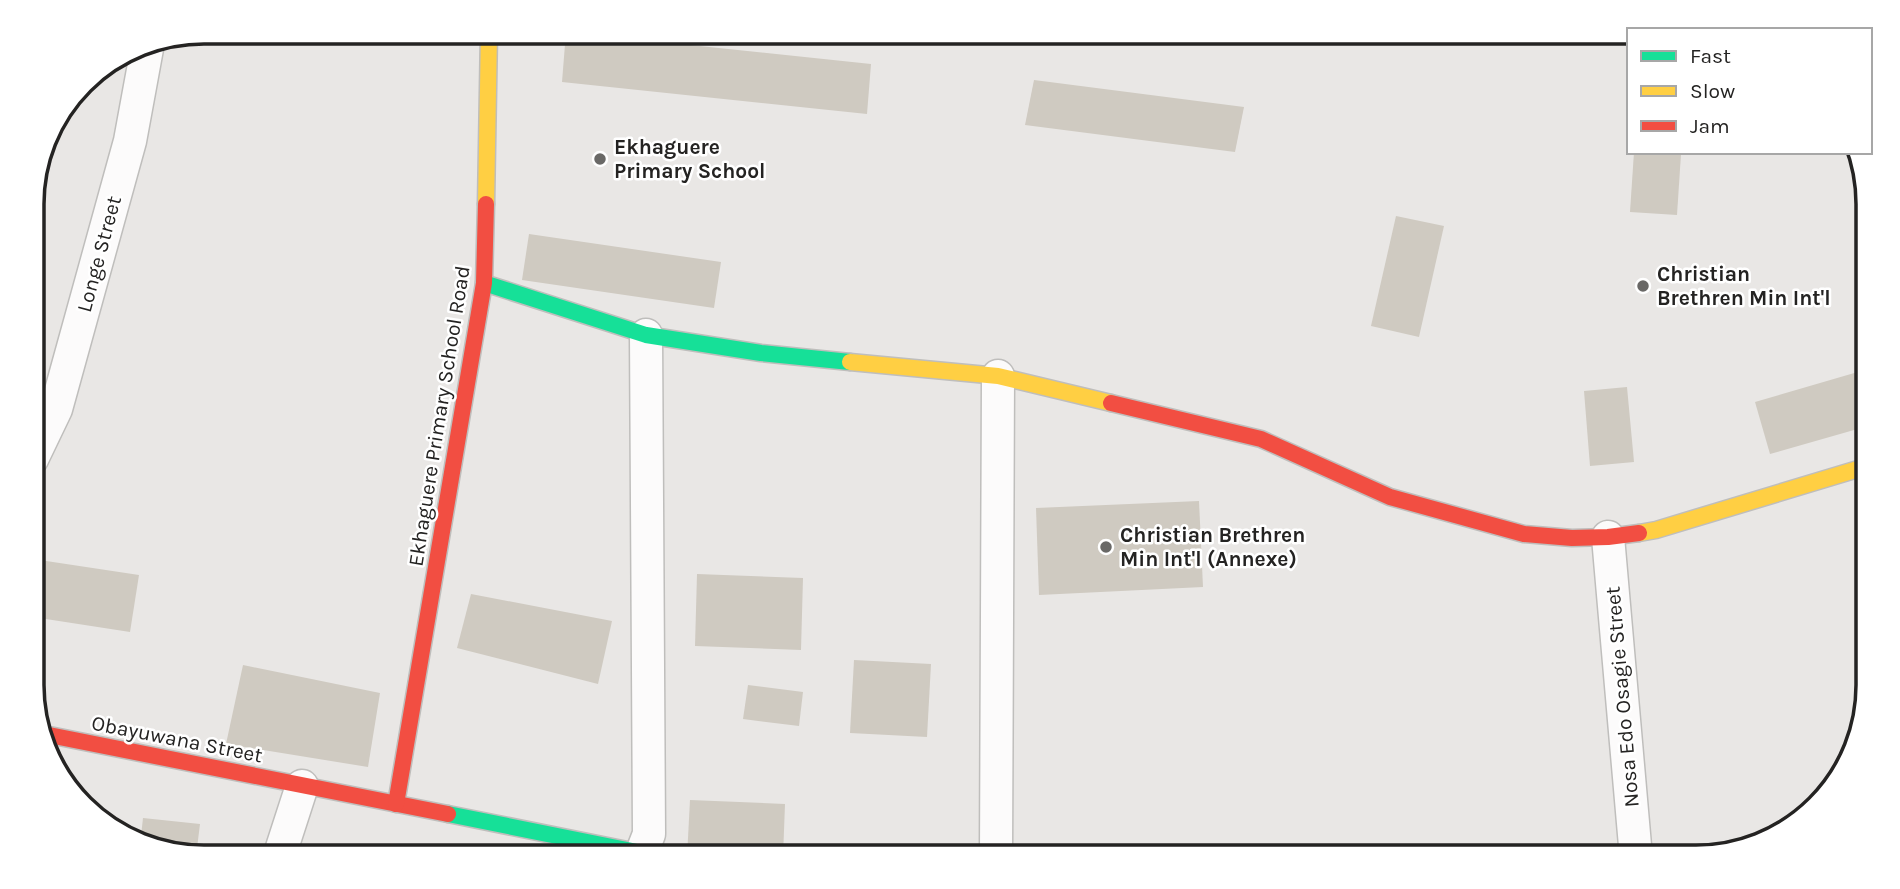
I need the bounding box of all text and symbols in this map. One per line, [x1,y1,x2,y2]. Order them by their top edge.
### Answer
legend [1627,28,1872,154]
text: Fast [1690,44,1731,68]
text: Slow [1690,79,1735,103]
text: Jam [1690,114,1730,138]
place label: Ekhaguere Primary School [614,135,765,183]
marker: Ekhaguere Primary School [592,151,608,167]
street label: Longe Street [72,193,126,315]
place label: Christian Brethren Min Int'l [1657,262,1831,310]
street label: Ekhaguere Primary School Road [403,264,475,568]
marker: Christian Brethren Min Int'l [1635,278,1651,294]
place label: Christian Brethren Min Int'l (Annexe) [1120,523,1305,571]
marker: Christian Brethren Min Int'l (Annexe) [1098,539,1114,555]
street label: Nosa Edo Osagie Street [1600,585,1644,809]
street label: Obayuwana Street [89,711,265,767]

